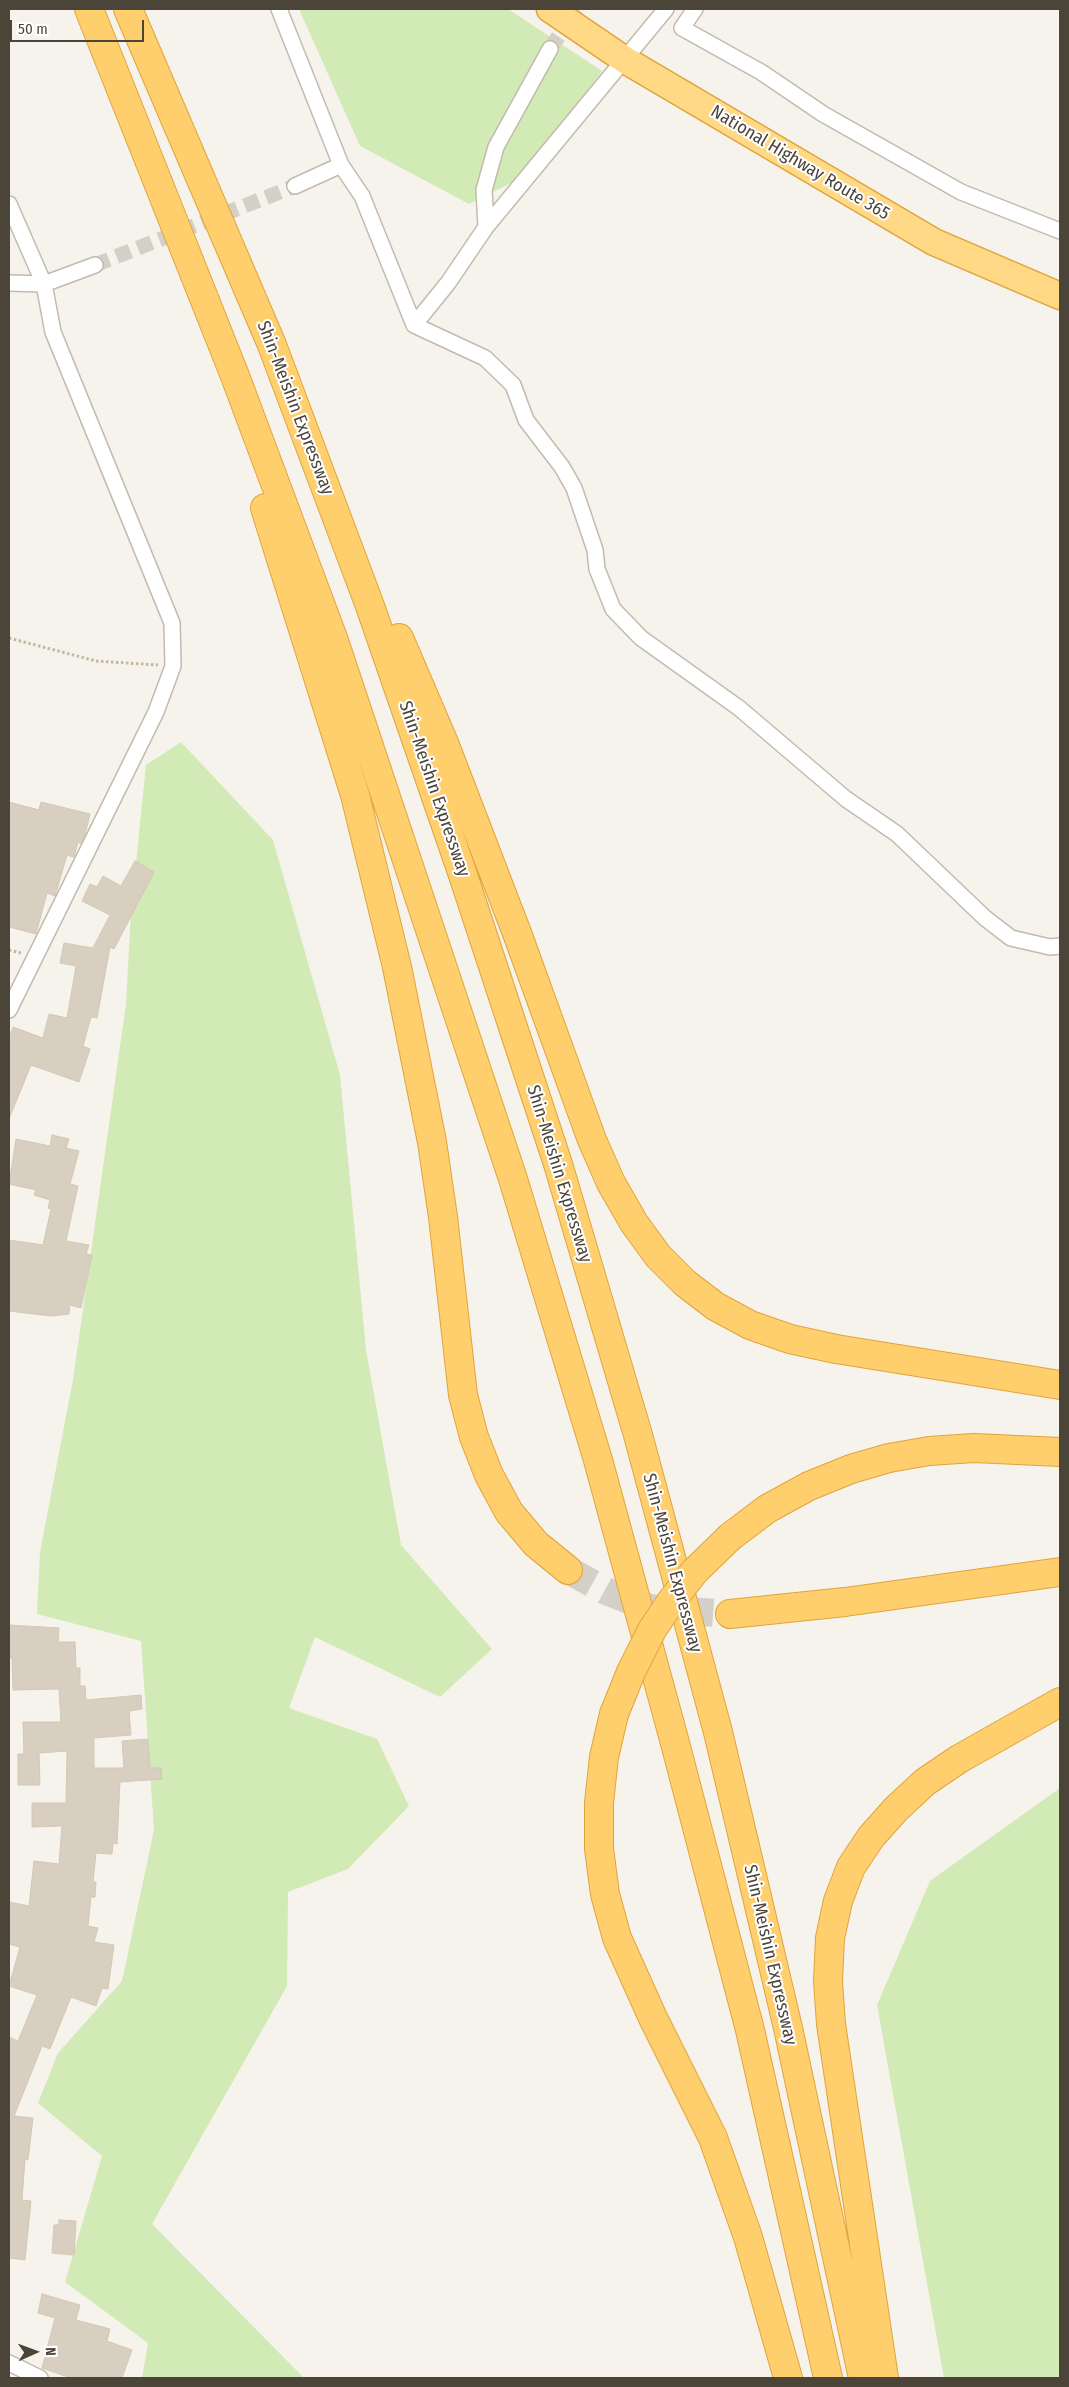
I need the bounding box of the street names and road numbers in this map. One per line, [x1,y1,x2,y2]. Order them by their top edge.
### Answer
street label: National Highway Route 365 [707,101,893,225]
street label: Shin-Meishin Expressway [252,318,338,498]
street label: Shin-Meishin Expressway [394,698,474,880]
street label: Shin-Meishin Expressway [522,1083,596,1265]
street label: Shin-Meishin Expressway [638,1471,706,1655]
street label: Shin-Meishin Expressway [739,1863,801,2047]

